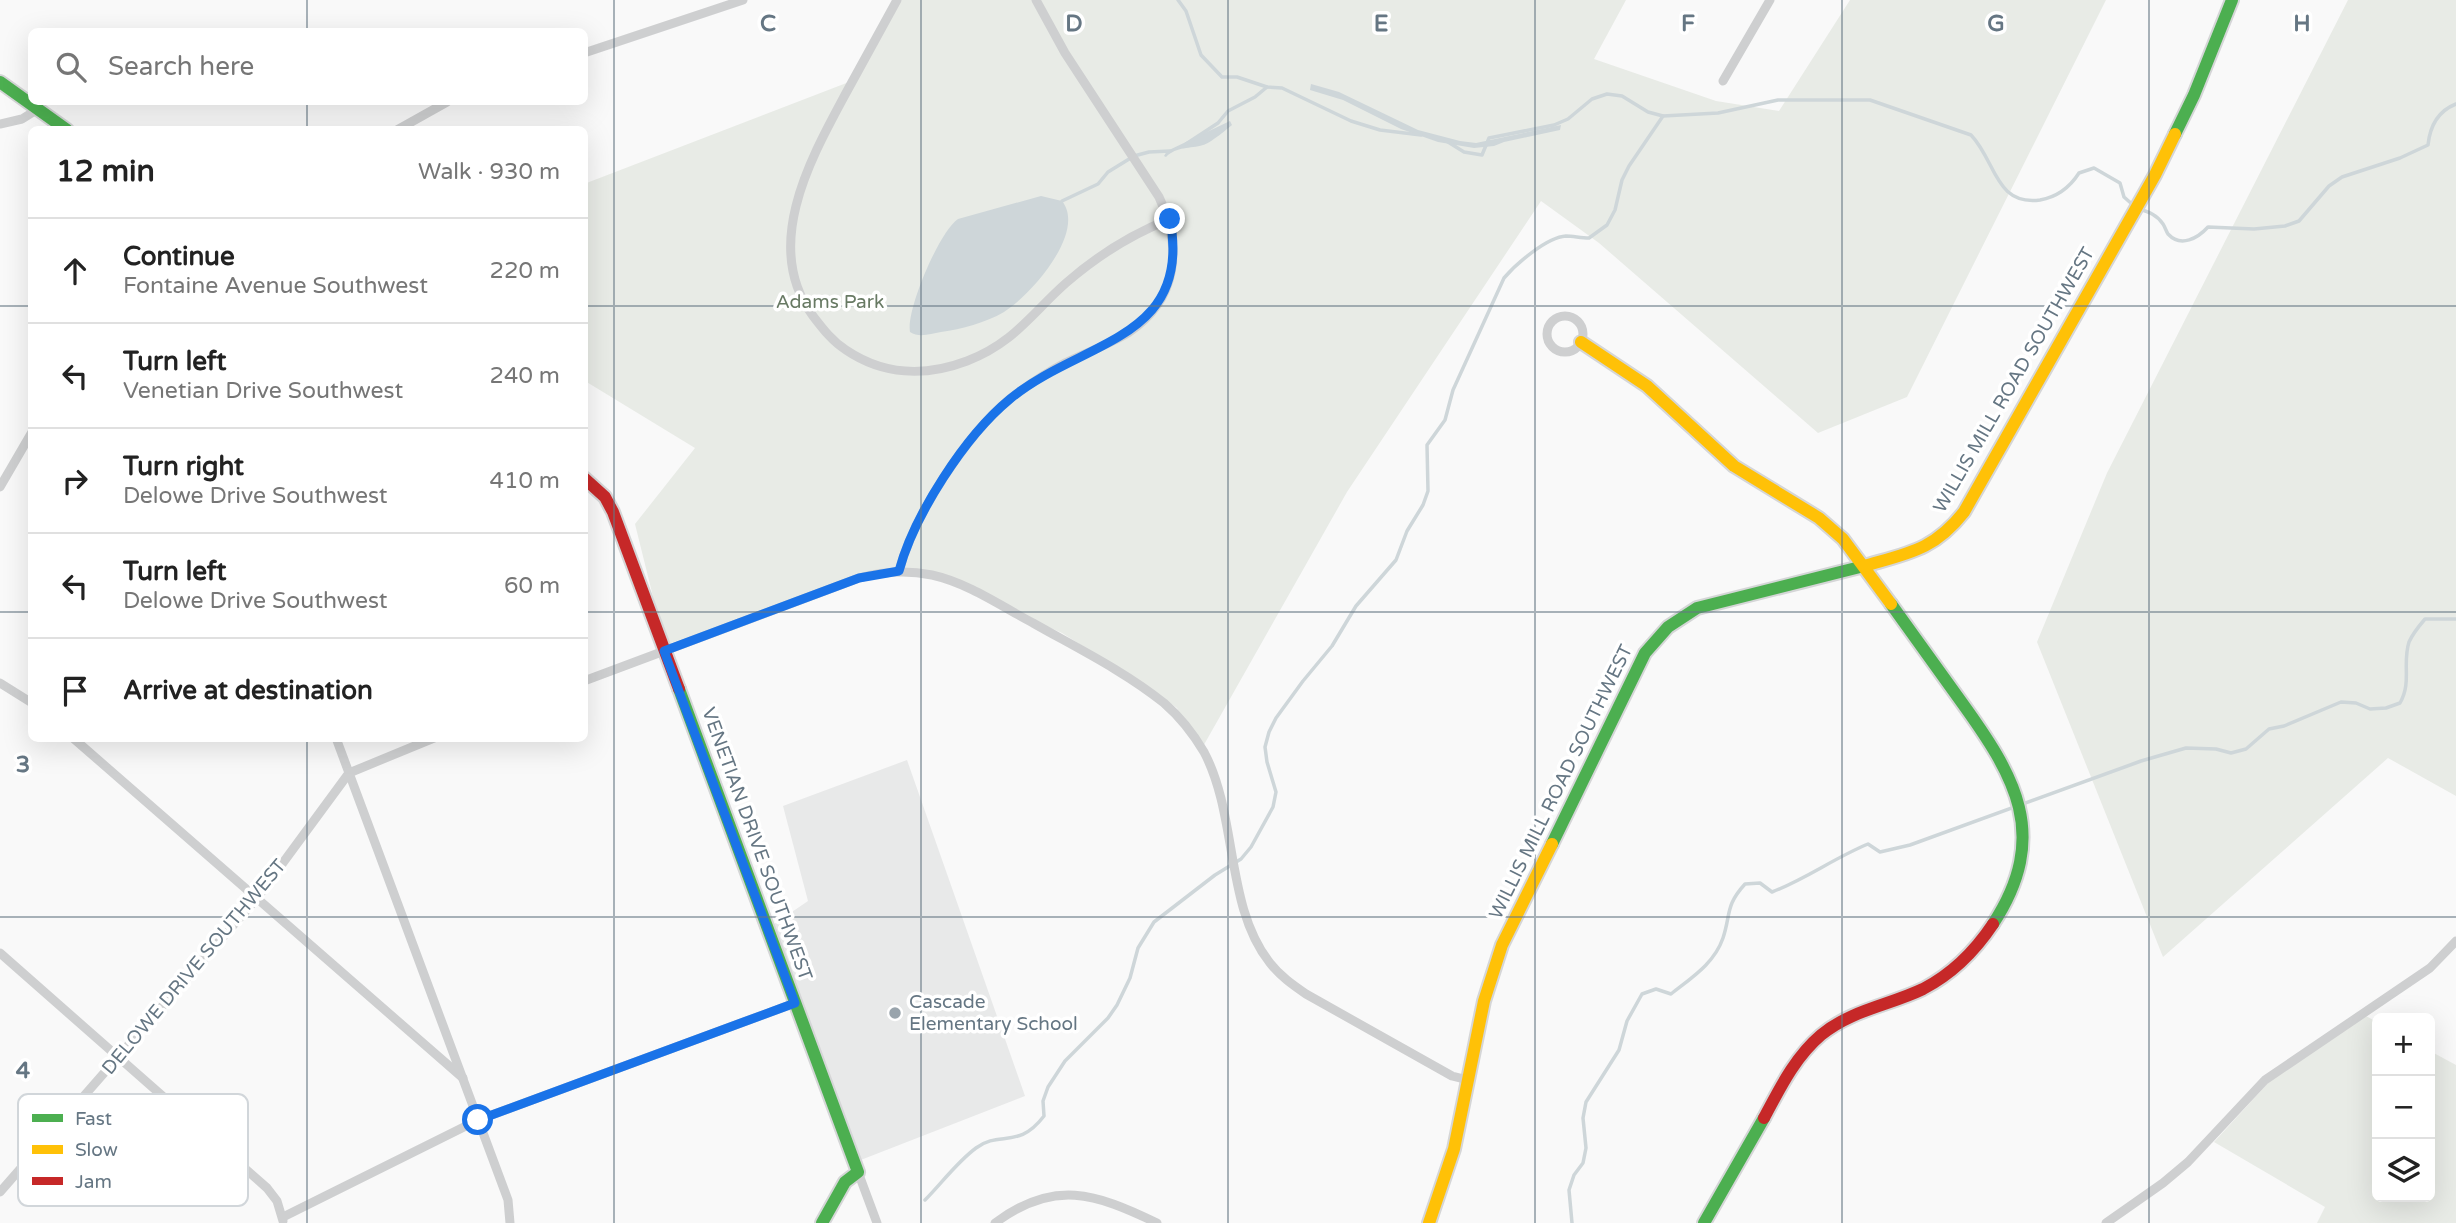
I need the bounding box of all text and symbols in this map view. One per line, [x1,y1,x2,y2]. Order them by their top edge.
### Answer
text: C [760,10,776,38]
text: D [1065,10,1083,38]
text: E [1374,10,1388,38]
text: F [1681,10,1695,38]
text: G [1987,10,2005,38]
text: H [2293,10,2311,38]
search box [28,28,588,105]
icon: search [52,48,90,86]
text: Search here [108,51,254,82]
text: 12 min [56,153,155,190]
text: Walk · 930 m [418,158,560,186]
route end [1154,203,1185,234]
text: Continue [123,241,235,272]
street label: WILLIS MILL ROAD SOUTHWEST [1929,243,2099,517]
icon: ahead [56,252,94,290]
text: 220 m [490,257,560,285]
text: Fontaine Avenue Southwest [123,272,428,300]
park label: Adams Park [776,291,884,313]
text: Turn left [123,346,226,377]
icon: left [56,357,94,395]
text: 240 m [490,362,560,390]
text: Venetian Drive Southwest [123,377,403,405]
text: Turn right [123,451,244,482]
icon: right [56,462,94,500]
text: 410 m [490,467,560,495]
text: Delowe Drive Southwest [123,482,388,510]
text: Turn left [123,556,226,587]
icon: left [56,567,94,605]
text: 60 m [504,572,560,600]
text: Delowe Drive Southwest [123,587,388,615]
street label: WILLIS MILL ROAD SOUTHWEST [1485,641,1637,923]
icon: arrive [56,672,94,710]
text: Arrive at destination [123,675,373,706]
street label: VENETIAN DRIVE SOUTHWEST [697,705,817,984]
text: 3 [16,751,30,779]
street label: DELOWE DRIVE SOUTHWEST [98,855,291,1079]
place label: Cascade Elementary School [909,991,1078,1035]
marker: Cascade Elementary School [887,1005,903,1021]
map controls [2372,1013,2435,1202]
button: + [2372,1013,2435,1076]
text: 4 [16,1057,31,1085]
button: − [2372,1076,2435,1139]
legend [18,1094,248,1206]
route start [462,1104,493,1135]
text: Fast [75,1108,112,1130]
text: Slow [75,1139,118,1161]
button: layers [2372,1139,2435,1202]
text: Jam [75,1171,112,1193]

